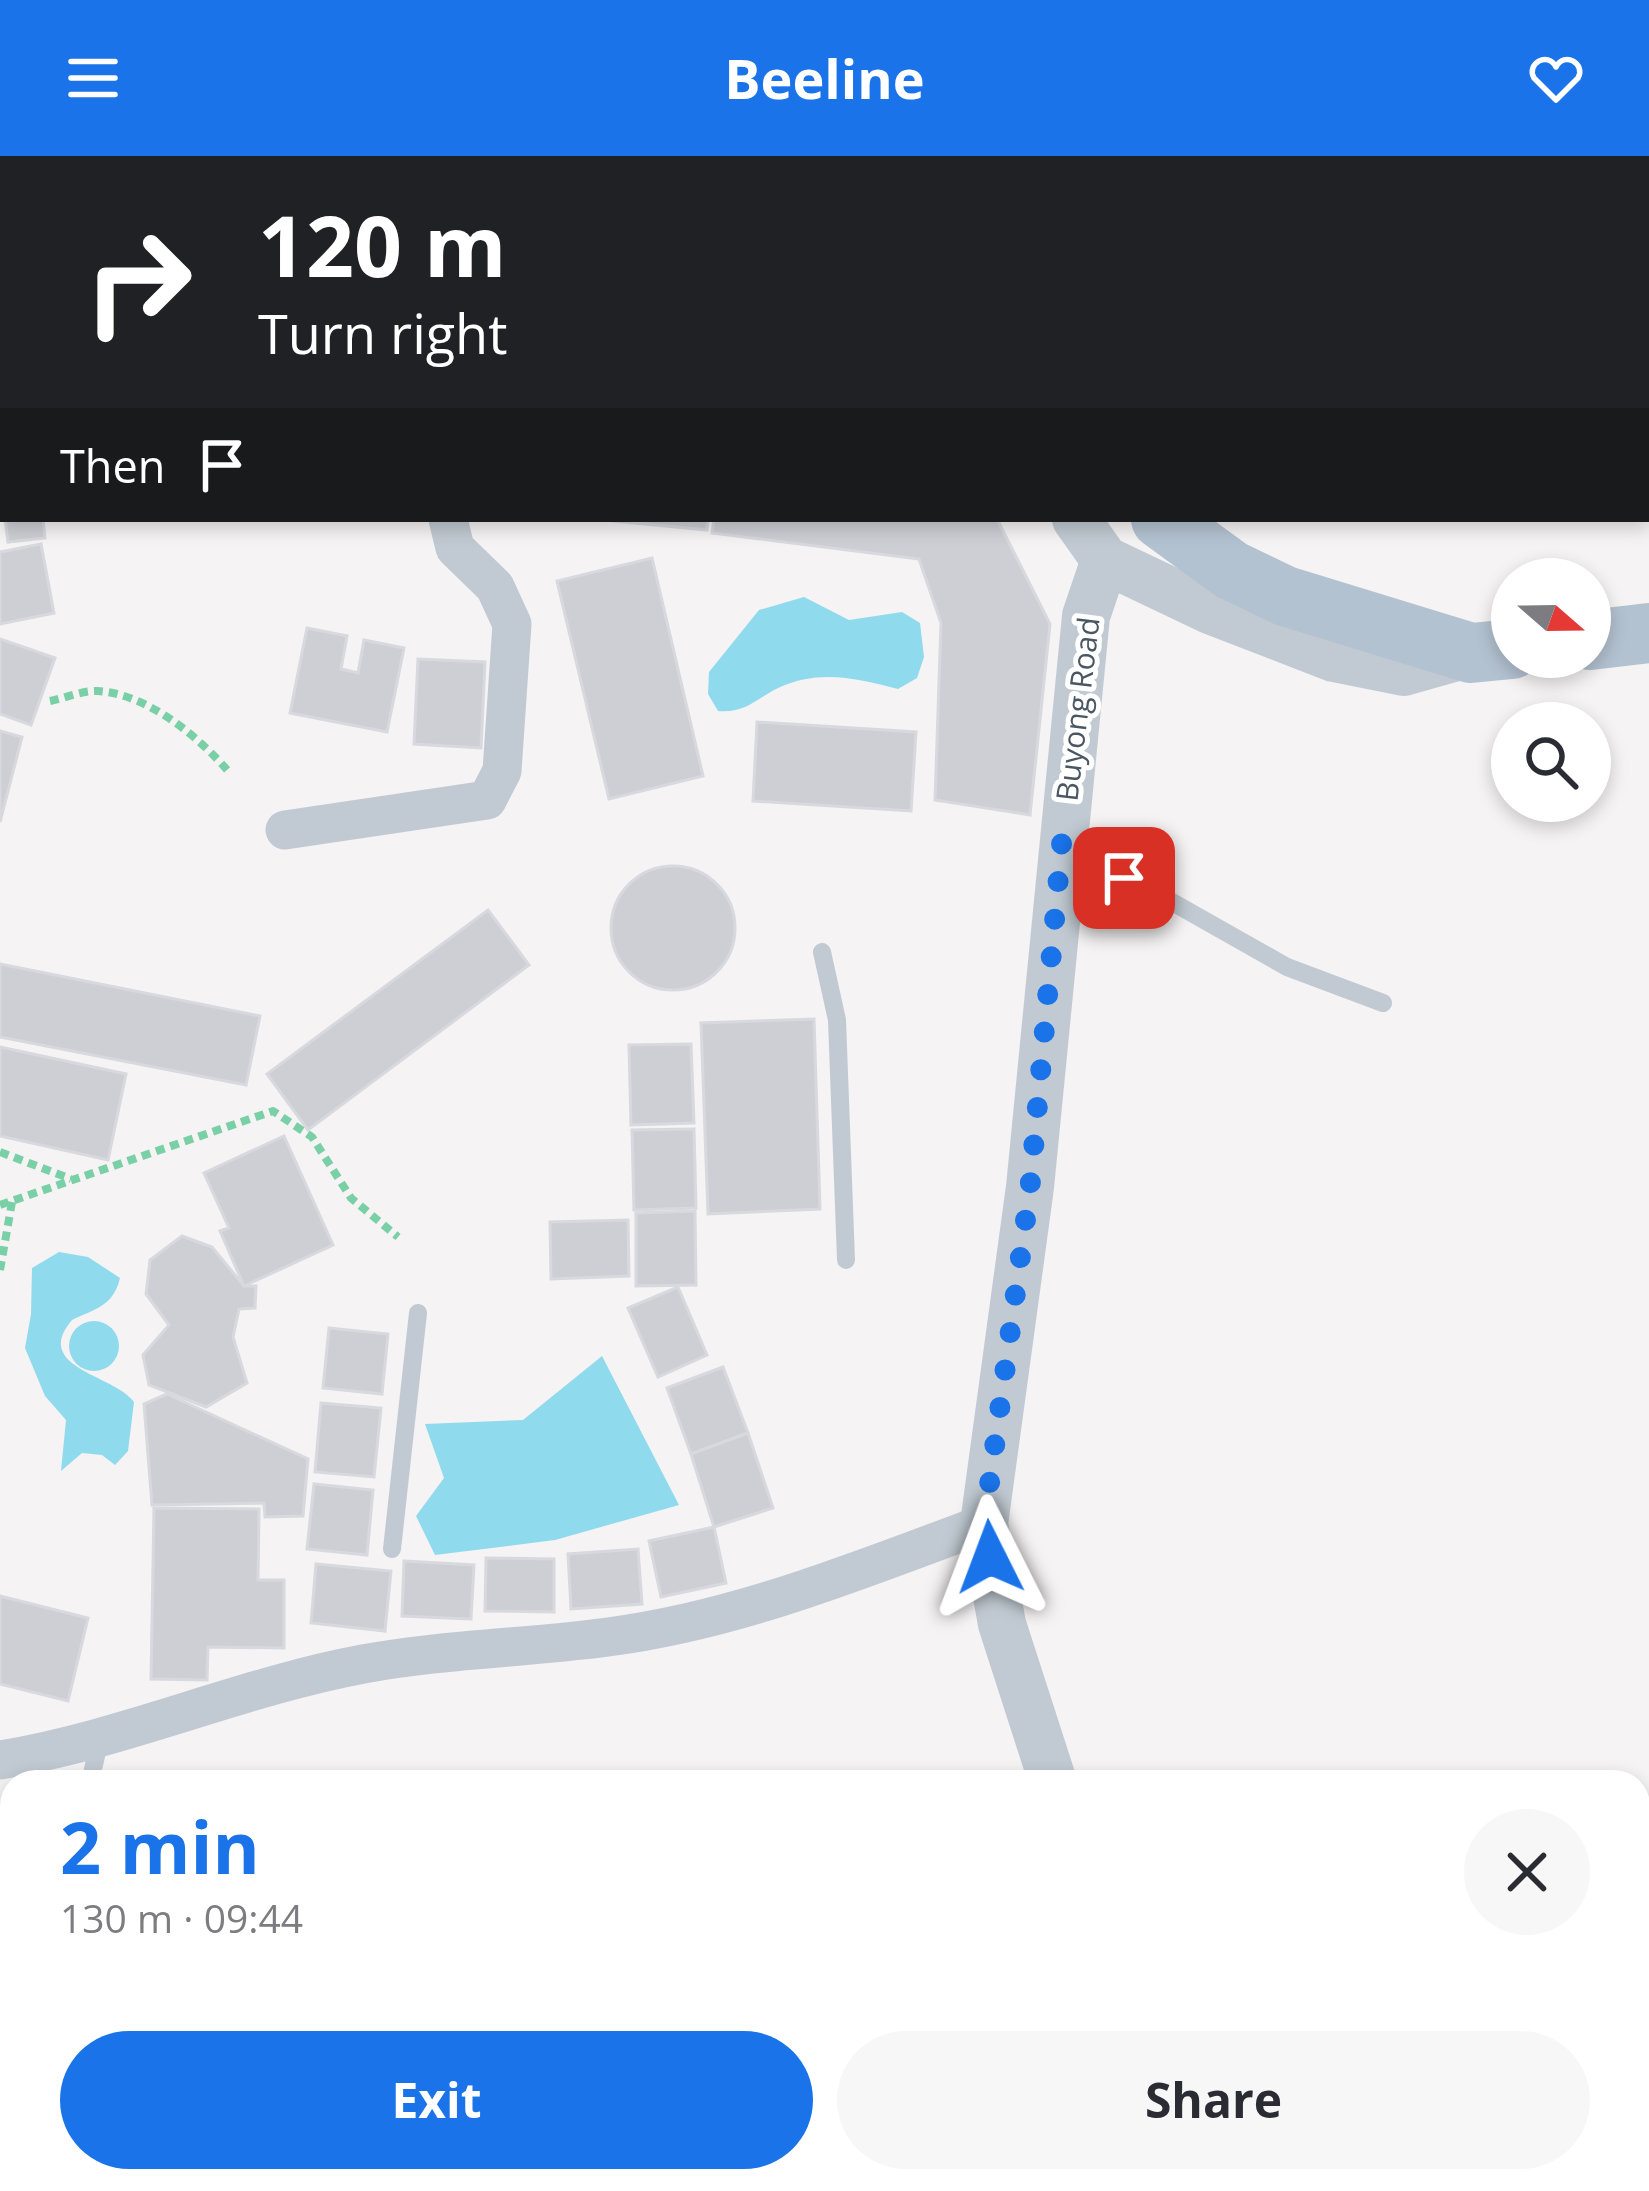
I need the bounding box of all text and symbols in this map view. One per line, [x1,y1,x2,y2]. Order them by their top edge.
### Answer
text: Beeline [724,41,925,115]
icon: menu [60,45,126,111]
icon: heart [1523,45,1589,111]
text: 120 m [258,187,506,302]
icon: right [60,204,216,360]
text: Turn right [258,296,507,370]
icon: arrive [189,432,255,498]
text: Then [60,435,165,496]
north arrow [1491,558,1611,678]
map controls [1491,558,1611,822]
street label: Buyong Road [1045,615,1109,803]
button: search [1491,702,1611,822]
pin [1073,827,1175,929]
icon: arrive [1091,845,1157,911]
position arrow [927,1494,1053,1620]
text: 2 min [60,1797,260,1895]
button: close [1464,1809,1590,1935]
text: 130 m · 09:44 [60,1891,303,1944]
button: Exit [60,2031,813,2169]
button: Share [837,2031,1590,2169]

